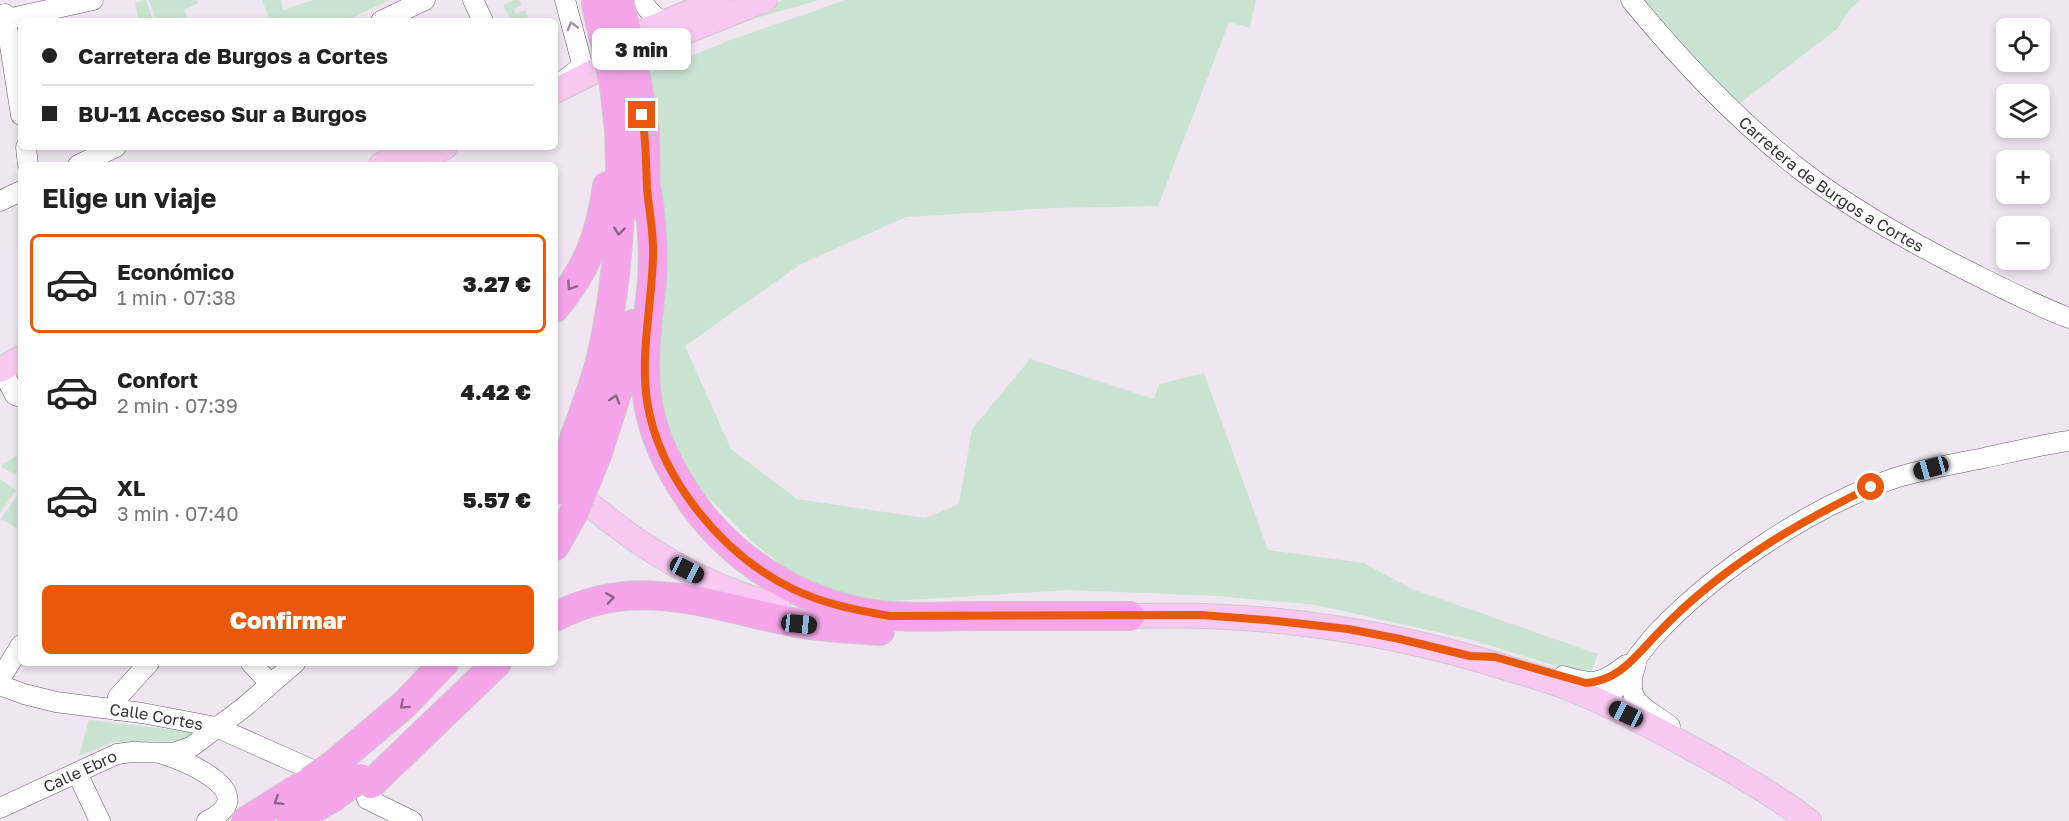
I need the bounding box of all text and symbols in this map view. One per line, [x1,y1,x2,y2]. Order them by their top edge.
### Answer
map controls [1996,18,2050,270]
button: locate [1996,18,2050,72]
one-way arrow [567,21,579,32]
callout: 3 min [592,28,692,70]
text: 3 min [615,37,668,61]
text: Carretera de Burgos a Cortes [78,42,388,69]
button: layers [1996,84,2050,138]
text: BU-11 Acceso Sur a Burgos [78,100,367,127]
route end [628,101,655,128]
street label: Carretera de Burgos a Cortes [1735,112,1927,256]
button: + [1996,150,2050,204]
text: Elige un viaje [42,182,216,214]
button: − [1996,216,2050,270]
one-way arrow [614,227,626,236]
icon: car [45,257,99,311]
text: Económico [117,258,234,285]
text: 3.27 € [463,270,531,297]
one-way arrow [567,280,579,290]
text: 1 min · 07:38 [117,285,236,309]
icon: car [45,365,99,419]
text: Confort [117,366,198,393]
text: 4.42 € [461,378,531,405]
text: 2 min · 07:39 [117,393,238,417]
one-way arrow [608,394,620,405]
car [1911,454,1951,482]
icon: car [45,473,99,527]
route start [1857,473,1884,500]
text: XL [117,474,145,501]
text: 5.57 € [463,486,531,513]
text: 3 min · 07:40 [117,501,239,525]
car [667,554,707,586]
button: Confirmar [42,585,534,654]
one-way arrow [605,592,614,604]
car [780,613,818,635]
one-way arrow [400,698,411,709]
car [1606,698,1646,730]
street label: Calle Cortes [108,699,205,734]
street label: Calle Ebro [40,746,120,797]
one-way arrow [274,794,284,806]

